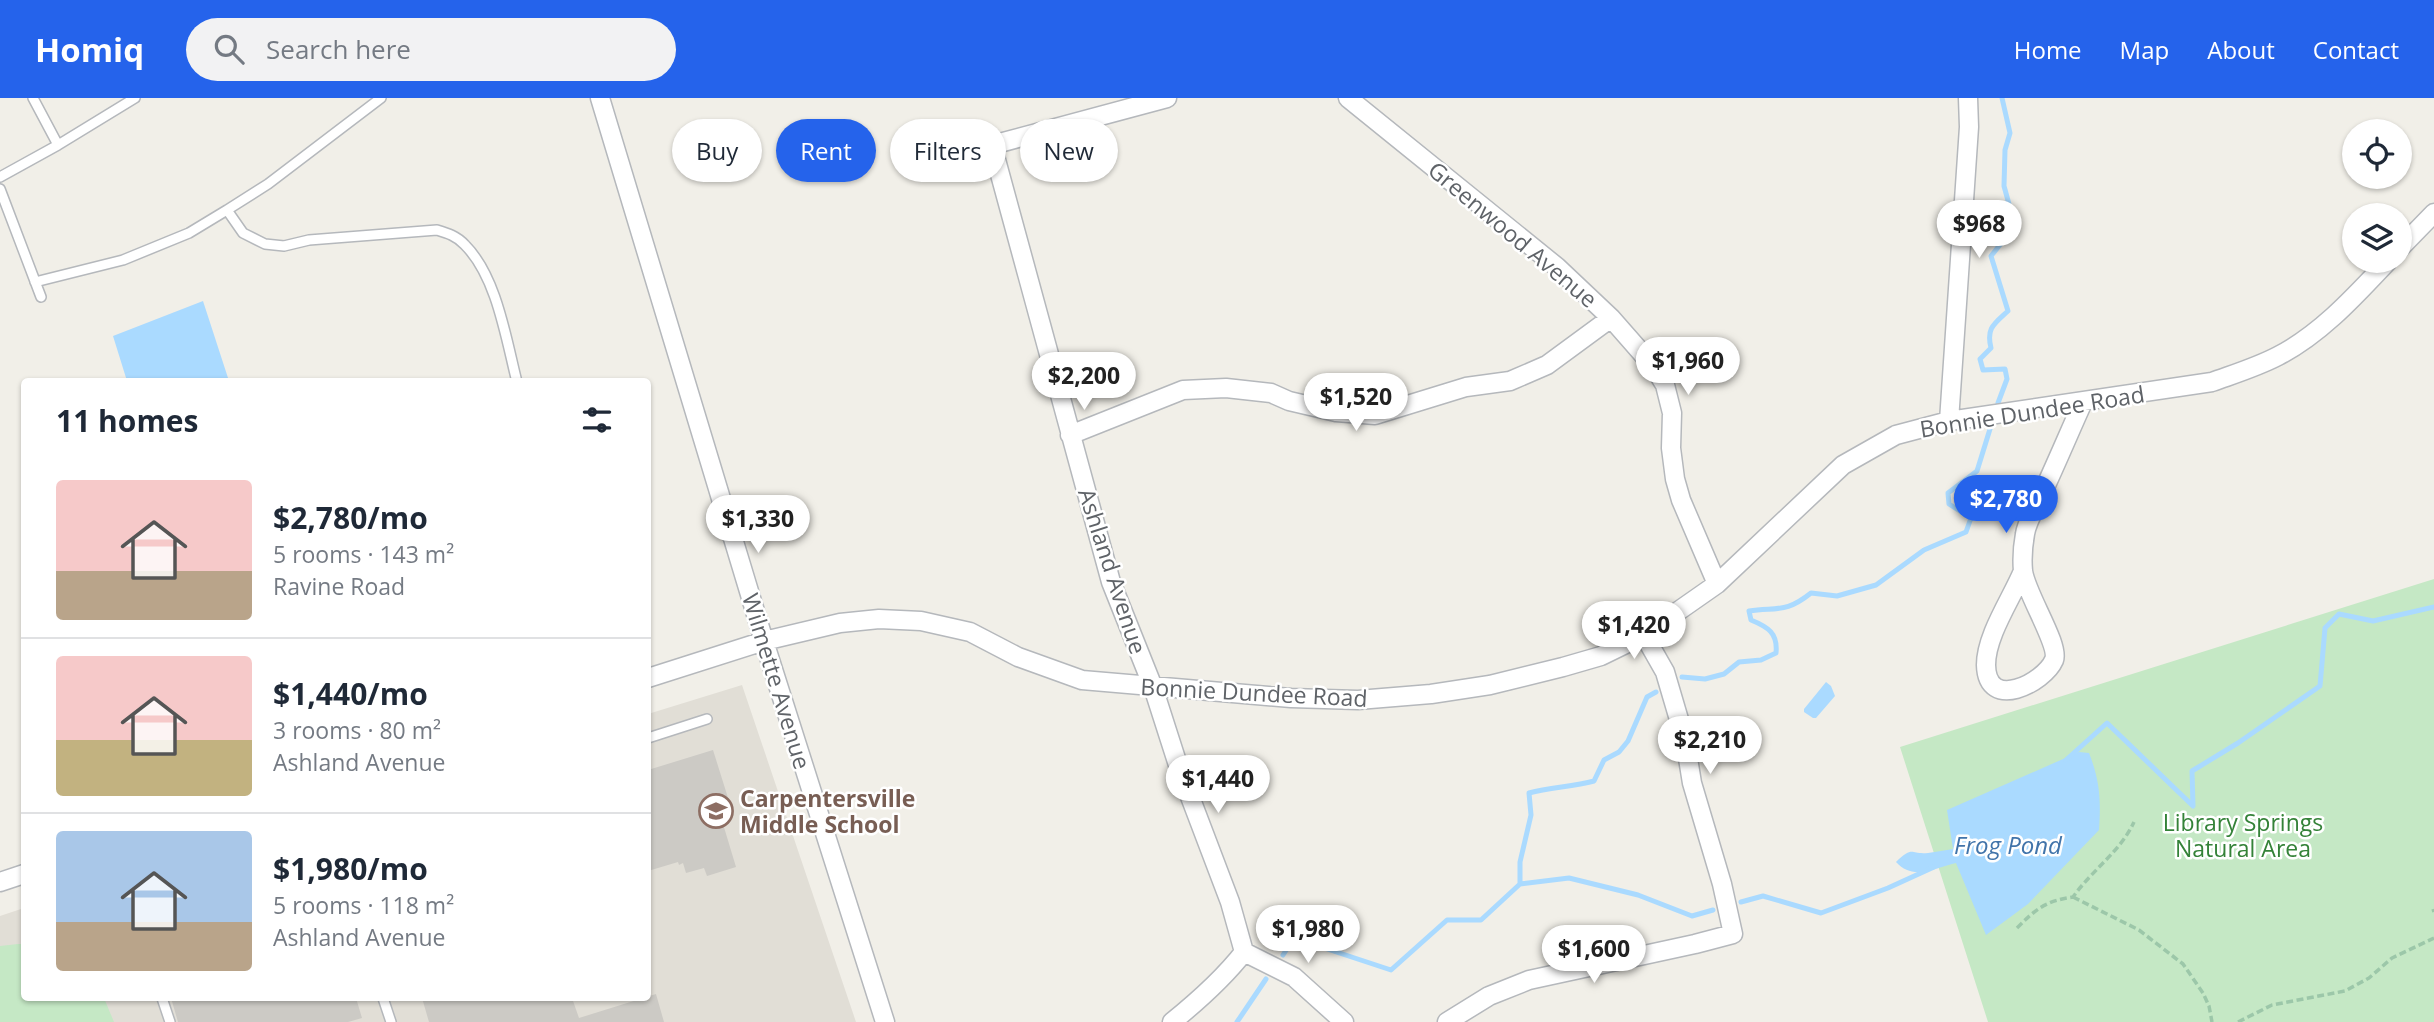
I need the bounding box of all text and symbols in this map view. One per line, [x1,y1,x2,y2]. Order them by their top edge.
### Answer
search box [186,18,676,81]
text: Homiq [35,27,144,72]
icon: search [210,30,248,68]
text: Search here [266,31,411,67]
text: Home [2014,33,2082,66]
text: Map [2120,33,2169,66]
text: About [2207,33,2275,66]
text: Contact [2313,33,2399,66]
chip: Buy [672,119,762,182]
chip: Rent [776,119,876,182]
chip: Filters [890,119,1006,182]
chip: New [1020,119,1118,182]
map controls [2342,119,2412,273]
button: locate [2342,119,2412,189]
street label: Greenwood Avenue [1422,154,1604,314]
pin: $968 [1938,200,2020,260]
button: layers [2342,203,2412,273]
text: $968 [1953,207,2005,239]
pin: $1,960 [1631,338,1745,397]
text: $1,960 [1652,344,1724,376]
pin: $2,200 [1027,352,1141,412]
text: $2,200 [1048,359,1120,391]
pin: $1,520 [1299,374,1413,433]
street label: Bonnie Dundee Road [1917,377,2147,445]
text: $1,520 [1320,380,1392,412]
text: 11 homes [56,400,199,441]
icon: filters [578,401,616,439]
pin: $2,780 [1949,476,2063,535]
text: $2,780 [1970,482,2042,514]
street label: Ashland Avenue [1071,484,1155,658]
pin: $1,330 [701,496,815,555]
text: $2,780/mo [273,497,428,538]
text: $1,330 [722,502,794,534]
icon: home [112,508,196,592]
text: 5 rooms · 143 m² [273,538,454,570]
text: Ravine Road [273,570,405,602]
street label: Wilmette Avenue [735,589,819,773]
pin: $1,420 [1577,602,1691,661]
text: $1,420 [1598,608,1670,640]
street label: Bonnie Dundee Road [1140,670,1368,714]
text: $1,440/mo [273,673,428,714]
icon: home [112,684,196,768]
text: 3 rooms · 80 m² [273,714,441,746]
pin: $2,210 [1653,716,1767,776]
text: $2,210 [1674,723,1746,755]
text: Ashland Avenue [273,746,445,778]
pin: $1,440 [1161,756,1275,815]
text: $1,440 [1182,762,1254,794]
place label: Carpentersville Middle School [740,782,915,840]
school or university icon: Carpentersville Middle School [697,792,735,830]
park label: Library Springs Natural Area [2163,806,2323,864]
water label: Frog Pond [1954,828,2063,861]
text: $1,980/mo [273,848,428,889]
icon: home [112,859,196,943]
text: 5 rooms · 118 m² [273,889,454,921]
pin: $1,980 [1251,906,1365,965]
text: $1,980 [1272,912,1344,944]
text: Ashland Avenue [273,921,445,953]
pin: $1,600 [1537,926,1651,985]
text: $1,600 [1558,932,1630,964]

